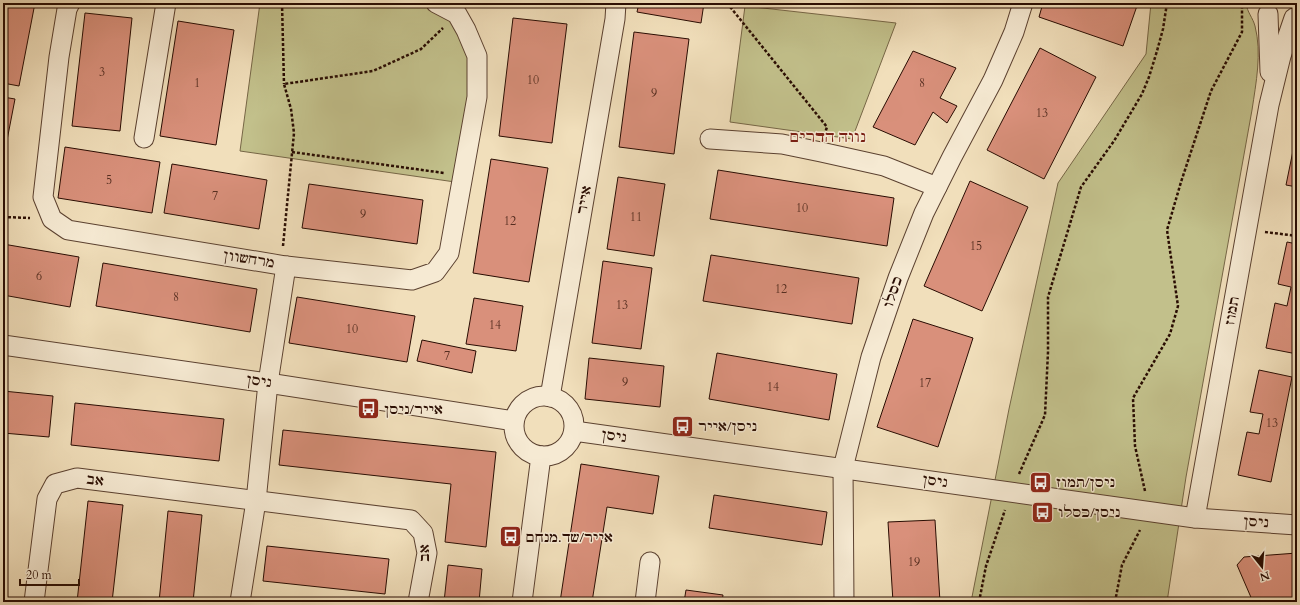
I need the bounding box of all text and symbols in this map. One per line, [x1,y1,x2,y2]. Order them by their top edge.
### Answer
house number: 3 [99,64,105,80]
house number: 10 [527,72,539,88]
house number: 1 [194,75,200,91]
house number: 8 [919,75,925,91]
house number: 9 [651,85,657,101]
house number: 13 [1036,105,1048,121]
district label: נווה הדרים [790,127,866,147]
house number: 5 [106,172,112,188]
street label: אייר [572,184,596,216]
house number: 7 [212,188,218,204]
house number: 10 [796,200,808,216]
house number: 9 [360,206,366,222]
house number: 11 [630,209,642,225]
house number: 12 [504,213,516,229]
house number: 15 [970,238,982,254]
street label: מרחשוון [222,246,276,272]
house number: 6 [36,268,42,284]
street label: כסלו [879,274,907,310]
house number: 12 [775,281,787,297]
house number: 8 [173,289,179,305]
street label: תמוז [1220,295,1244,327]
house number: 13 [616,297,628,313]
house number: 14 [489,317,501,333]
house number: 10 [346,321,358,337]
house number: 7 [444,348,450,364]
street label: ניסן [245,370,273,392]
house number: 9 [622,374,628,390]
house number: 17 [919,375,931,391]
house number: 14 [767,379,779,395]
bus stop icon: אייר/ניסן [356,396,382,422]
place label: אייר/ניסן [384,400,443,419]
bus stop icon: ניסן/אייר [670,413,696,439]
house number: 13 [1266,415,1278,431]
place label: ניסן/אייר [698,417,757,436]
street label: ניסן [600,425,628,447]
street label: אב [85,469,105,491]
bus stop icon: ניסן/תמוז [1027,469,1053,495]
street label: ניסן [921,470,949,492]
place label: ניסן/תמוז [1056,473,1115,492]
bus stop icon: ניסן/כסלו [1029,499,1055,525]
place label: ניסן/כסלו [1058,503,1120,522]
street label: ניסן [1243,512,1269,532]
bus stop icon: אייר/שד.מנחם [497,524,523,550]
place label: אייר/שד.מנחם [526,528,613,547]
street label: אב [415,544,434,562]
north arrow [1242,547,1282,587]
house number: 19 [908,554,920,570]
scale bar [20,561,79,587]
text: 20 m [26,567,53,583]
text: N [1258,568,1272,585]

